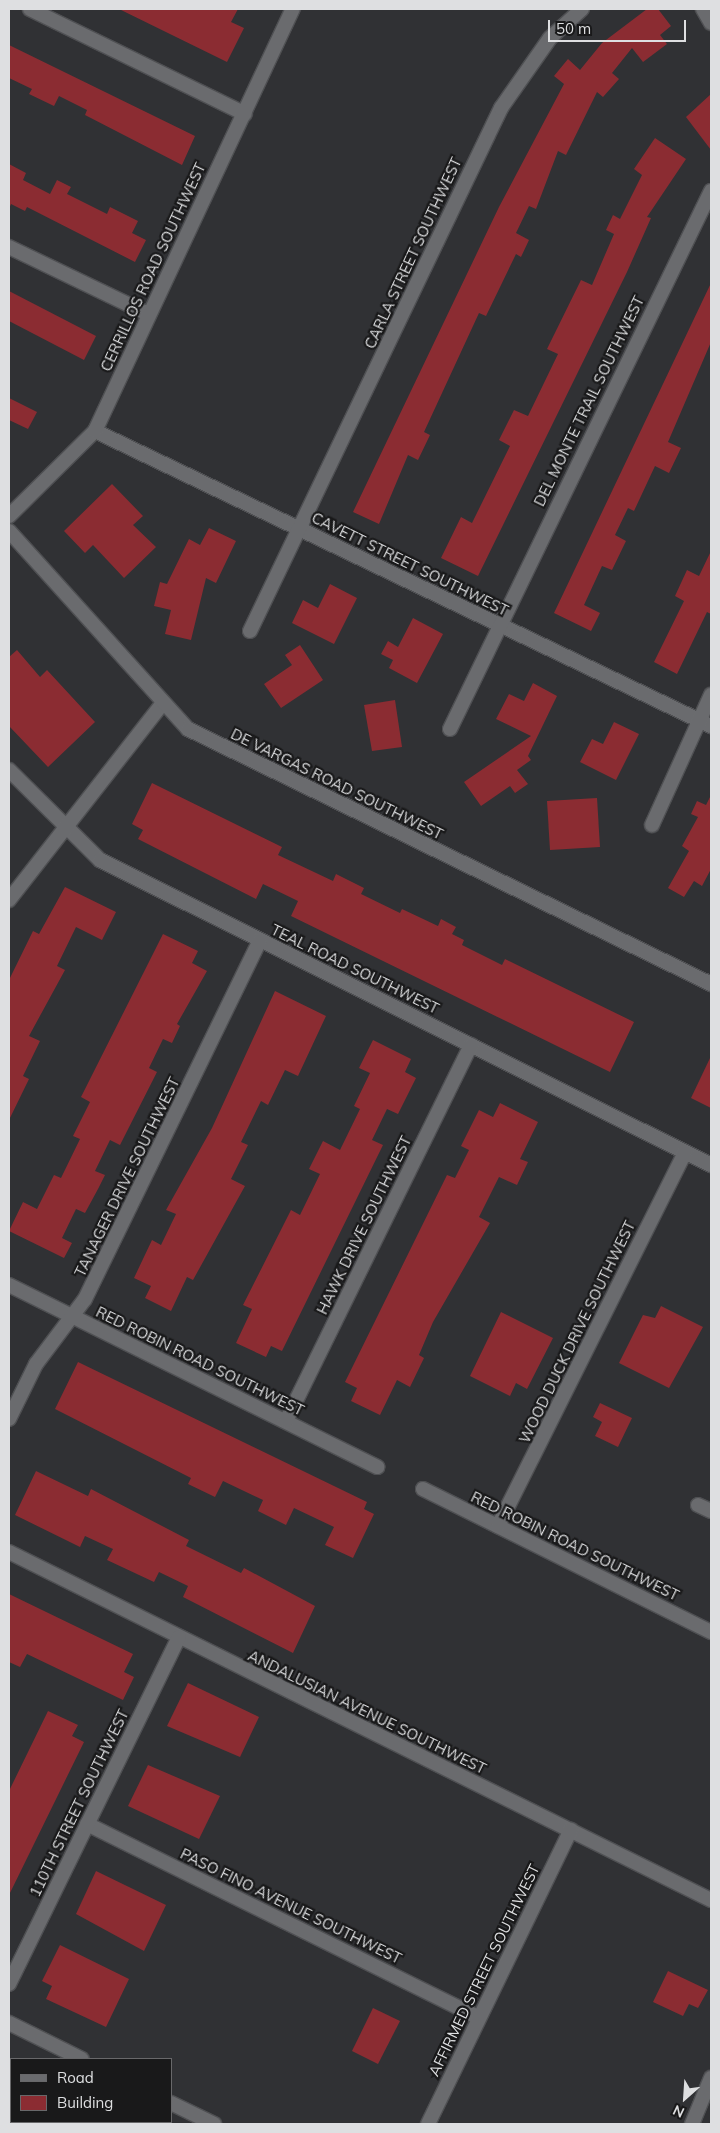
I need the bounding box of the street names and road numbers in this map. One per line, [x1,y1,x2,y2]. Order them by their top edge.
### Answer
street label: CARLA STREET SOUTHWEST [361,154,465,352]
street label: CERRILLOS ROAD SOUTHWEST [97,160,209,374]
street label: DEL MONTE TRAIL SOUTHWEST [530,293,648,509]
street label: CAVETT STREET SOUTHWEST [309,508,511,620]
street label: DE VARGAS ROAD SOUTHWEST [228,725,446,843]
street label: TEAL ROAD SOUTHWEST [268,920,442,1018]
street label: TANAGER DRIVE SOUTHWEST [71,1074,183,1280]
street label: HAWK DRIVE SOUTHWEST [313,1133,415,1317]
street label: WOOD DUCK DRIVE SOUTHWEST [515,1218,639,1446]
street label: RED ROBIN ROAD SOUTHWEST [93,1303,307,1419]
street label: RED ROBIN ROAD SOUTHWEST [468,1488,682,1604]
street label: ANDALUSIAN AVENUE SOUTHWEST [245,1646,489,1778]
street label: 110TH STREET SOUTHWEST [26,1706,132,1900]
street label: PASO FINO AVENUE SOUTHWEST [177,1844,405,1968]
street label: AFFIRMED STREET SOUTHWEST [425,1861,543,2079]

